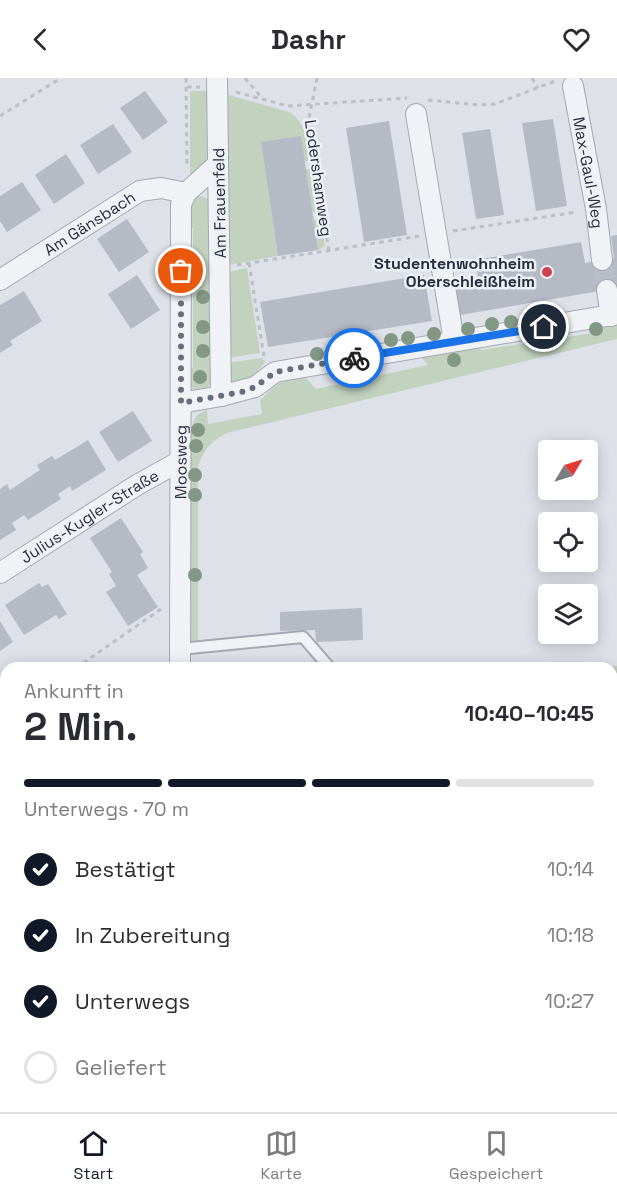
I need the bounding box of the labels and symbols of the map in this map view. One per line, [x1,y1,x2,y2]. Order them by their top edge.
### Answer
street label: Max-Gaul-Weg [568,115,608,230]
street label: Lodershamweg [300,118,337,238]
street label: Am Frauenfeld [208,148,231,258]
street label: Am Gänsbach [40,187,140,260]
pin [155,245,206,296]
place label: Studentenwohnheim Oberschleißheim [374,253,535,292]
marker: Studentenwohnheim Oberschleißheim [540,265,554,279]
pin [518,301,569,352]
courier [324,328,384,388]
street label: Moosweg [170,425,192,499]
north arrow [538,440,598,500]
street label: Julius-Kugler-Straße [16,465,163,568]

